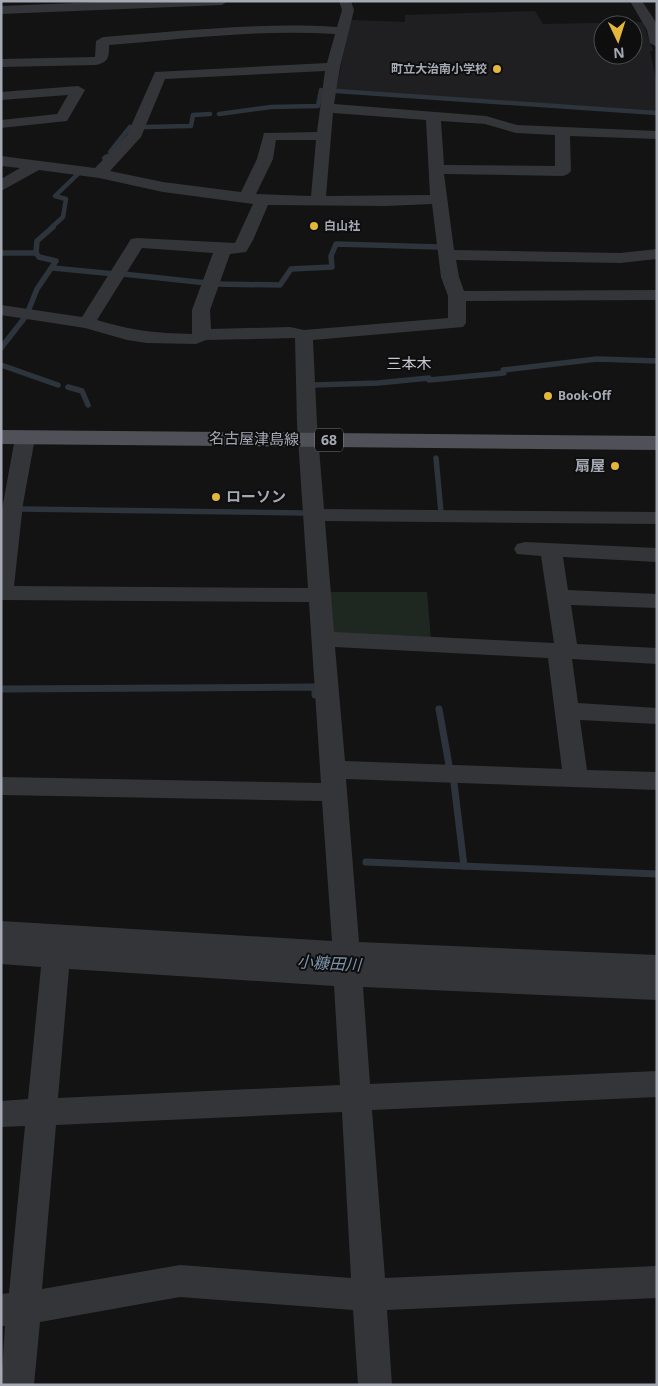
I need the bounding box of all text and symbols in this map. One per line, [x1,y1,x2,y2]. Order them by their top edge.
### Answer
north arrow [593,15,643,65]
text: N [613,44,625,63]
place label: 町立大治南小学校 [391,60,487,77]
marker: 町立大治南小学校 [491,63,503,75]
place label: 白山社 [324,217,360,234]
marker: 白山社 [308,220,320,232]
district label: 三本木 [386,353,432,373]
place label: Book-Off [558,387,612,404]
marker: Book-Off [542,390,554,402]
street label: 名古屋津島線 [209,427,299,449]
road number: 68 [315,428,343,452]
place label: 扇屋 [575,455,605,475]
marker: 扇屋 [609,460,621,472]
place label: ローソン [226,486,286,506]
marker: ローソン [210,491,222,503]
water label: 小糠田川 [296,950,364,976]

